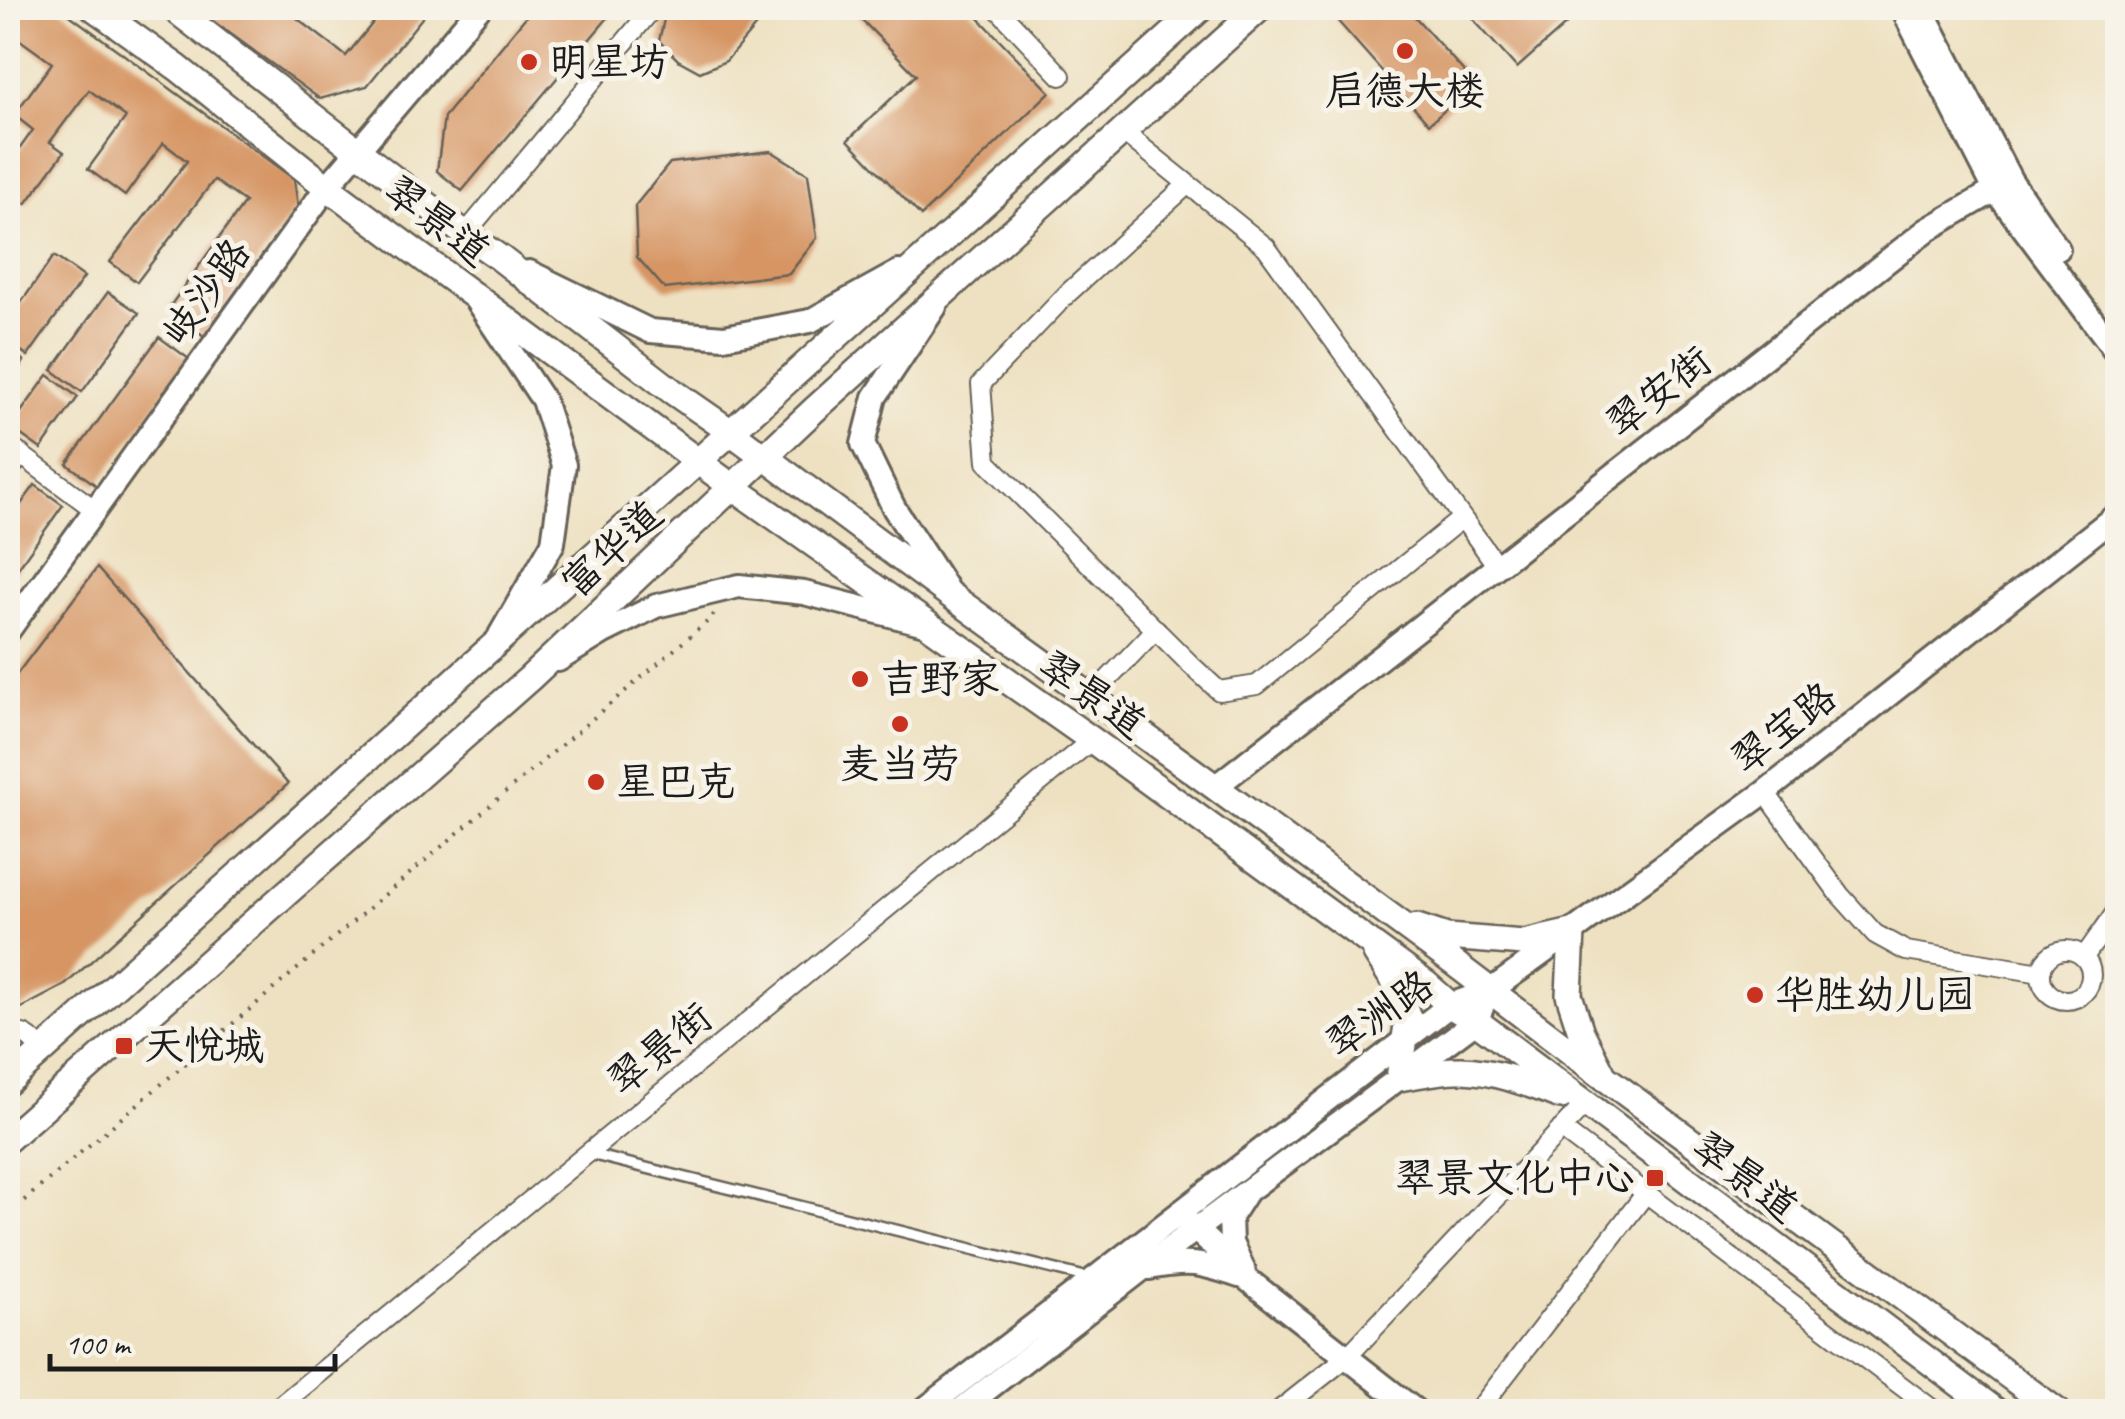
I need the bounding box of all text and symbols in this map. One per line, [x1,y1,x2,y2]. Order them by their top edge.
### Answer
place label: 明星坊 [549,37,669,87]
marker: 启德大楼 [1394,40,1416,62]
marker: 明星坊 [518,51,540,73]
place label: 启德大楼 [1325,66,1485,116]
street label: 翠景道 [374,165,500,277]
street label: 岐沙路 [151,229,261,355]
street label: 翠安街 [1596,335,1722,449]
street label: 富华道 [551,490,673,608]
street label: 翠景道 [1029,640,1155,750]
place label: 吉野家 [880,654,1000,704]
marker: 吉野家 [849,668,871,690]
street label: 翠宝路 [1721,671,1847,785]
marker: 麦当劳 [889,713,911,735]
place label: 麦当劳 [840,739,960,789]
place label: 星巴克 [616,757,736,807]
marker: 星巴克 [585,771,607,793]
street label: 翠洲路 [1317,959,1443,1069]
place label: 华胜幼儿园 [1775,970,1975,1020]
marker: 华胜幼儿园 [1744,984,1766,1006]
street label: 翠景街 [598,992,722,1106]
place label: 天悦城 [144,1021,264,1071]
marker: 天悦城 [113,1035,135,1057]
street label: 翠景道 [1682,1121,1808,1233]
place label: 翠景文化中心 [1395,1153,1635,1203]
marker: 翠景文化中心 [1644,1167,1666,1189]
scale bar [50,1309,335,1371]
text: 100 m [65,1325,132,1363]

